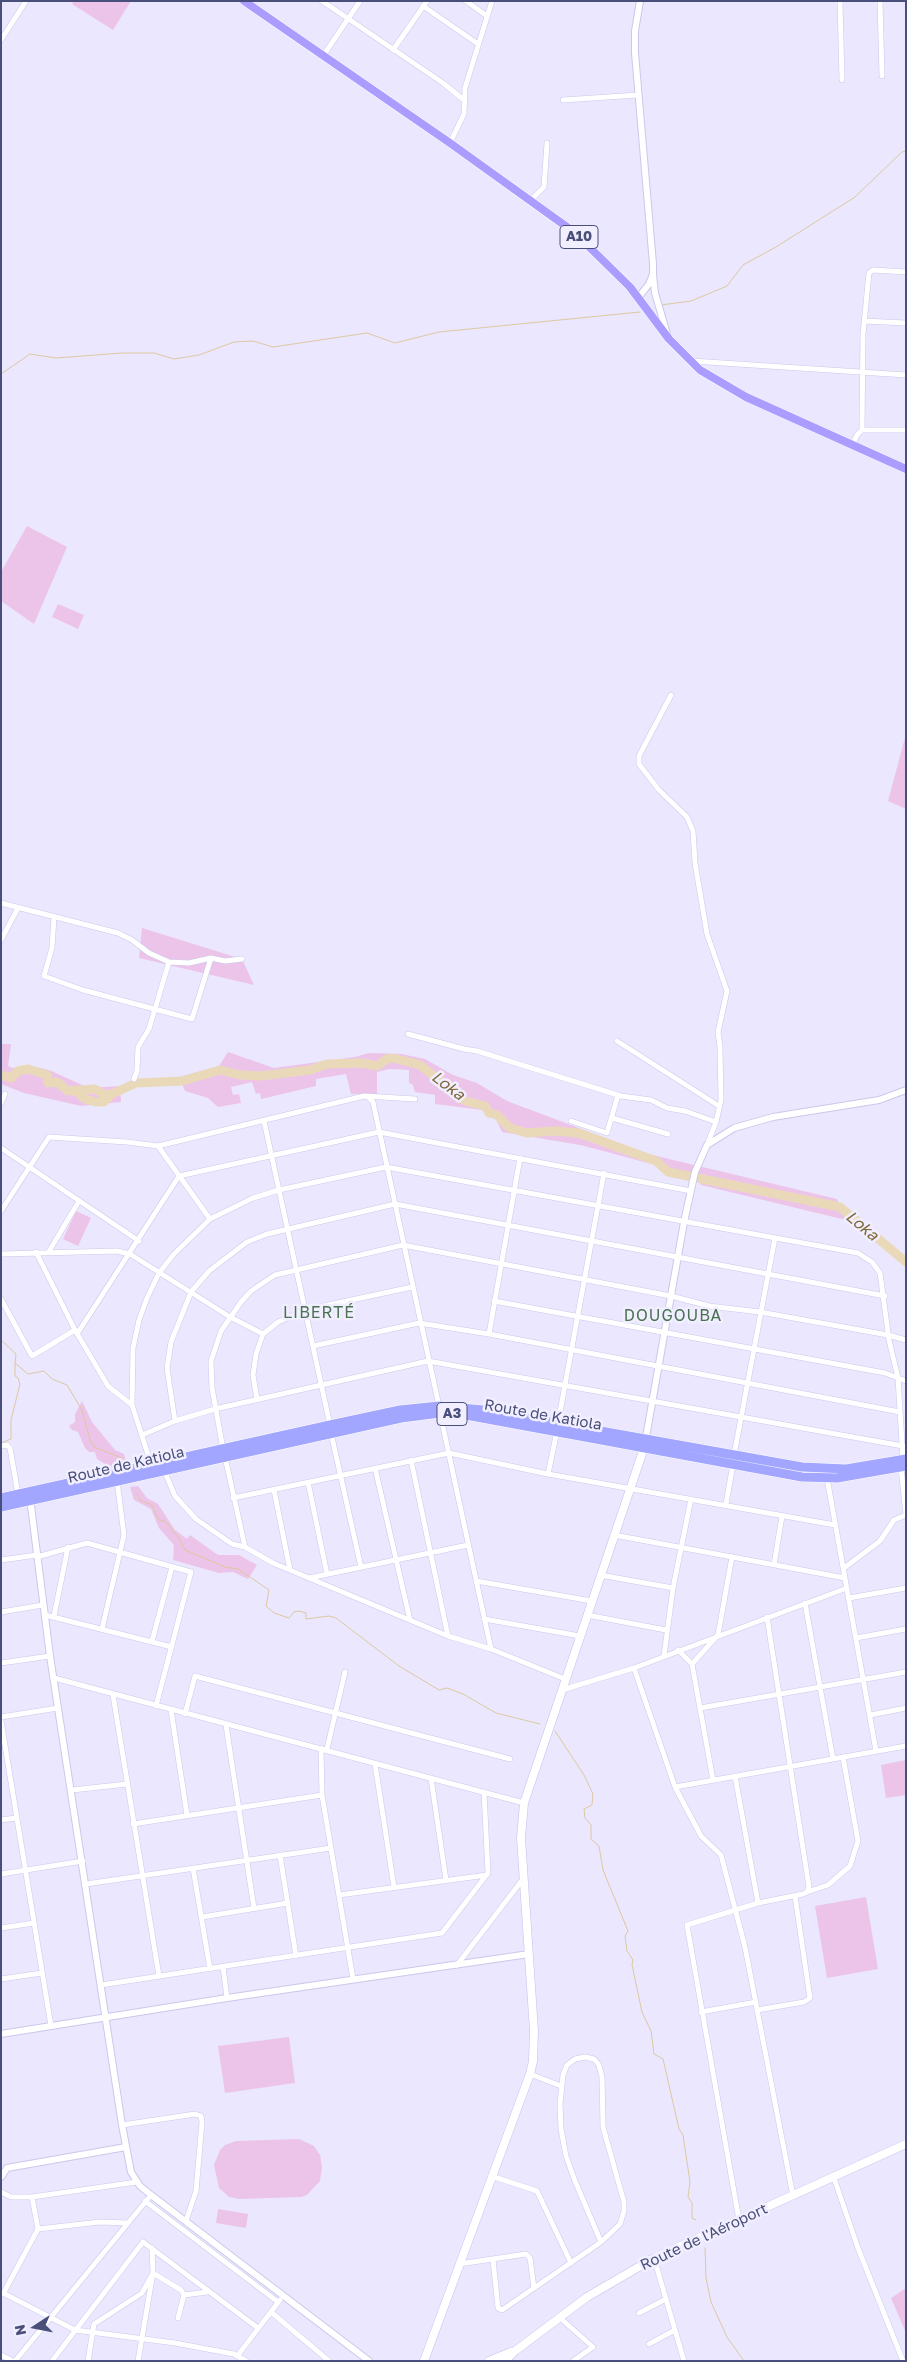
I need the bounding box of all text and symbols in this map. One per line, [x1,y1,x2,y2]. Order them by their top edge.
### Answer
road number: A10 [560,226,598,248]
water label: Loka [428,1067,468,1105]
water label: Loka [842,1207,882,1245]
district label: LIBERTÉ [282,1303,356,1323]
district label: DOUGOUBA [623,1306,723,1326]
street label: Route de Katiola [483,1396,603,1434]
road number: A3 [437,1402,467,1426]
street label: Route de Katiola [66,1443,186,1487]
street label: Route de l'Aéroport [638,2200,770,2274]
north arrow [10,2302,60,2352]
text: N [10,2323,29,2337]

